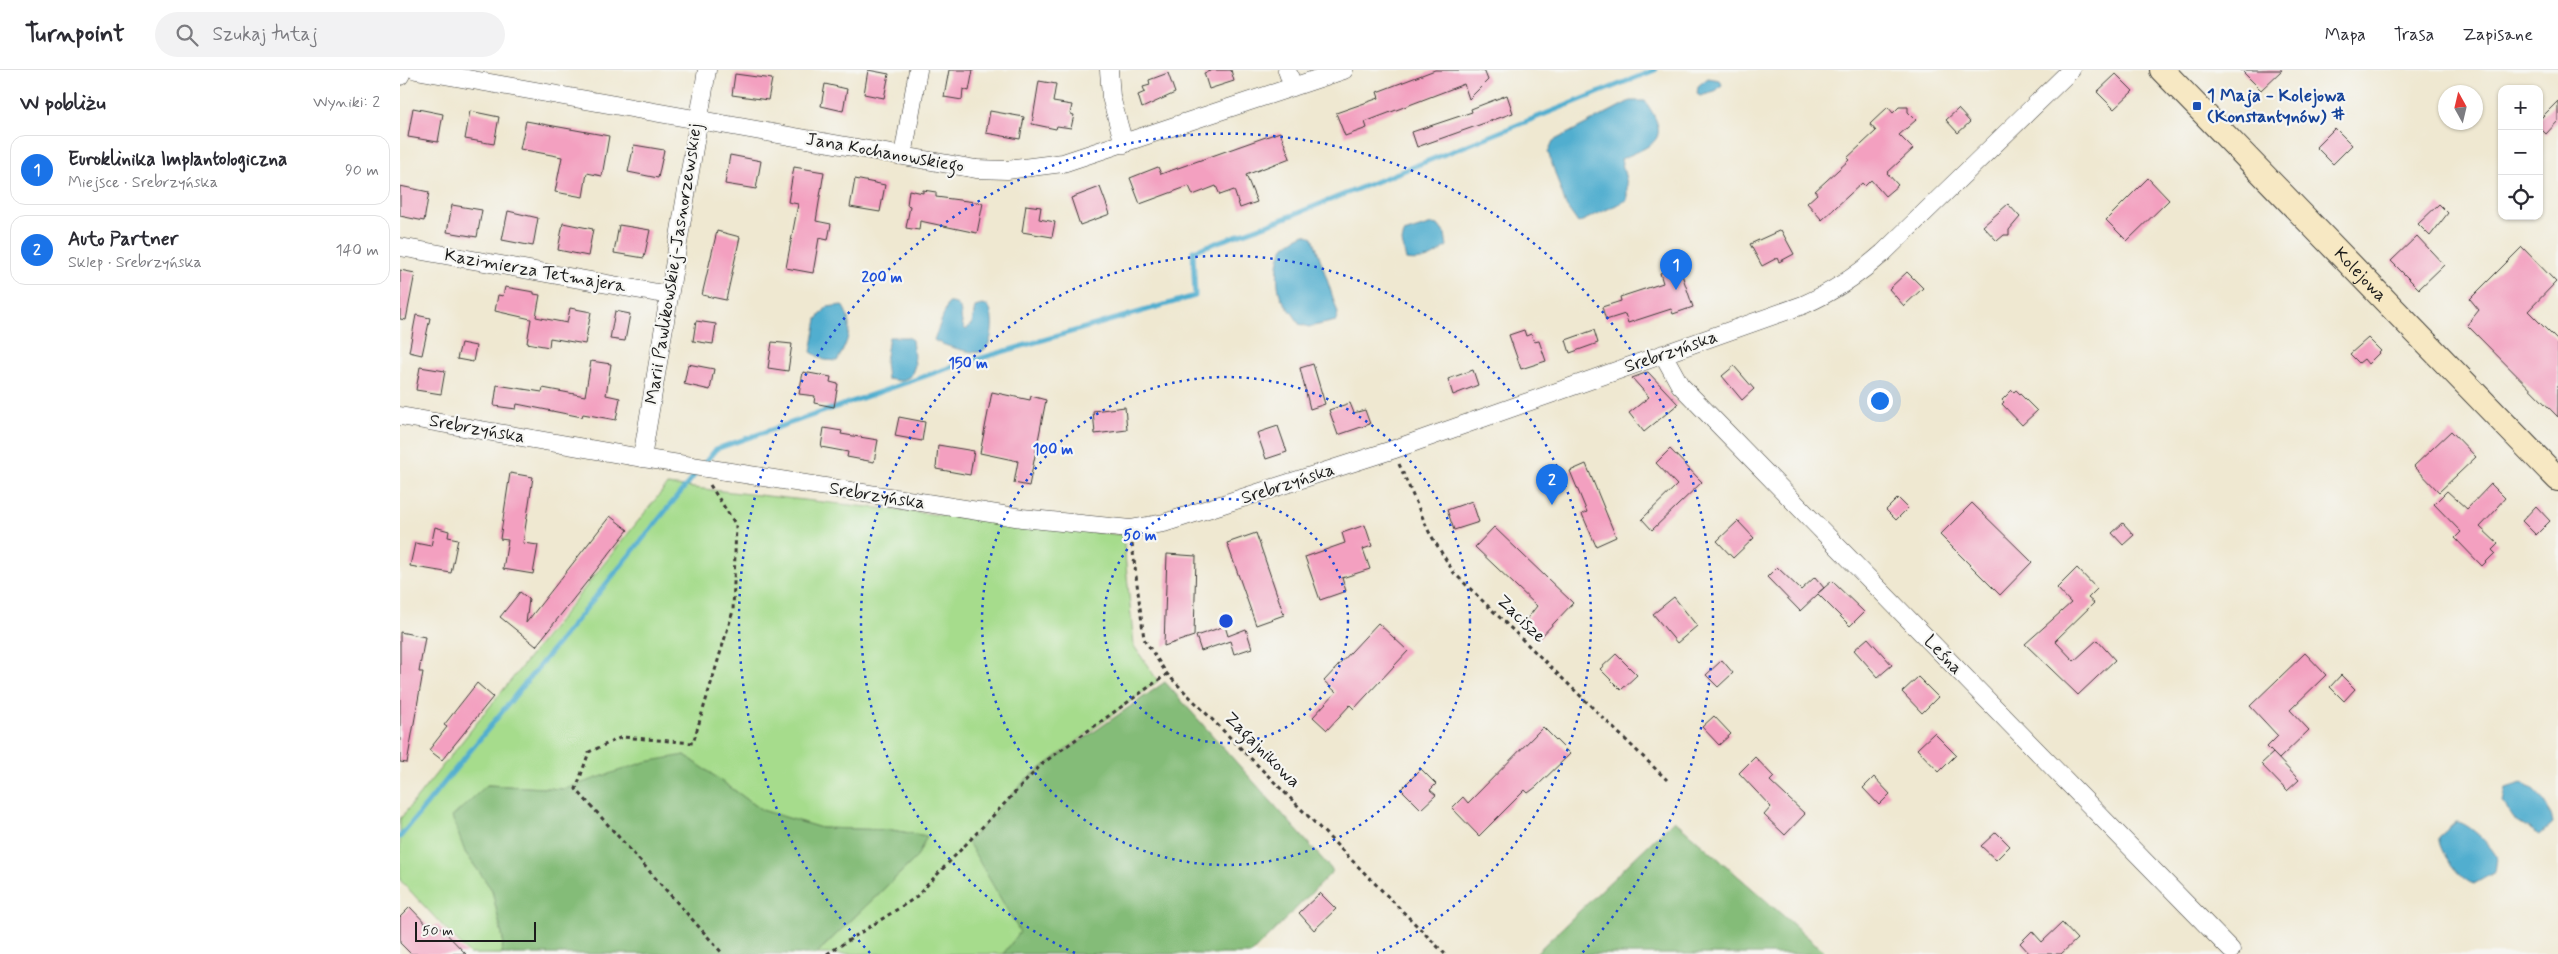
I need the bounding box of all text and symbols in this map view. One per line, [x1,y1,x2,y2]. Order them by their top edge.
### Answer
search box [155,12,505,57]
text: Turnpoint [25,19,125,50]
icon: search [173,21,201,49]
text: Szukaj tutaj [213,22,318,47]
text: Mapa [2325,23,2366,47]
text: Trasa [2394,23,2434,47]
text: Zapisane [2462,23,2533,47]
place label: 1 Maja - Kolejowa (Konstantynów) # [2207,84,2346,129]
north arrow [2438,85,2483,130]
map controls [2498,85,2543,220]
button: + [2498,85,2543,130]
text: W pobliżu [20,89,106,117]
text: Wyniki: 2 [313,92,380,113]
marker: 1 Maja - Kolejowa (Konstantynów) # [2191,100,2203,112]
street label: Marii Pawlikowskiej-Jasnorzewskiej [640,122,708,406]
street label: Jana Kochanowskiego [804,127,966,181]
button: − [2498,130,2543,175]
text: Euroklinika Implantologiczna [68,147,287,172]
text: 1 [33,160,41,181]
text: 90 m [345,160,379,181]
text: Miejsce · Srebrzyńska [68,172,218,193]
button: locate [2498,175,2543,220]
text: Auto Partner [68,227,179,252]
text: 2 [33,240,41,261]
text: 140 m [335,240,379,261]
street label: Kolejowa [2328,242,2392,307]
street label: Kazimierza Tetmajera [442,243,628,299]
pin: 1 [1660,249,1692,290]
text: Sklep · Srebrzyńska [68,252,202,273]
text: 200 m [862,268,903,288]
street label: Srebrzyńska [1621,325,1721,379]
text: 150 m [948,354,988,374]
your location [1867,388,1893,414]
street label: Srebrzyńska [427,409,527,449]
text: 100 m [1033,440,1073,460]
street label: Srebrzyńska [1238,458,1338,510]
pin: 2 [1536,464,1568,505]
street label: Srebrzyńska [827,477,927,515]
text: 50 m [1123,526,1157,546]
street label: Zacisze [1491,590,1551,648]
centre of rings [1217,612,1235,630]
street label: Leśna [1918,630,1968,680]
street label: Zagajnikowa [1217,707,1305,795]
scale bar [415,919,536,942]
text: 50 m [422,922,453,940]

